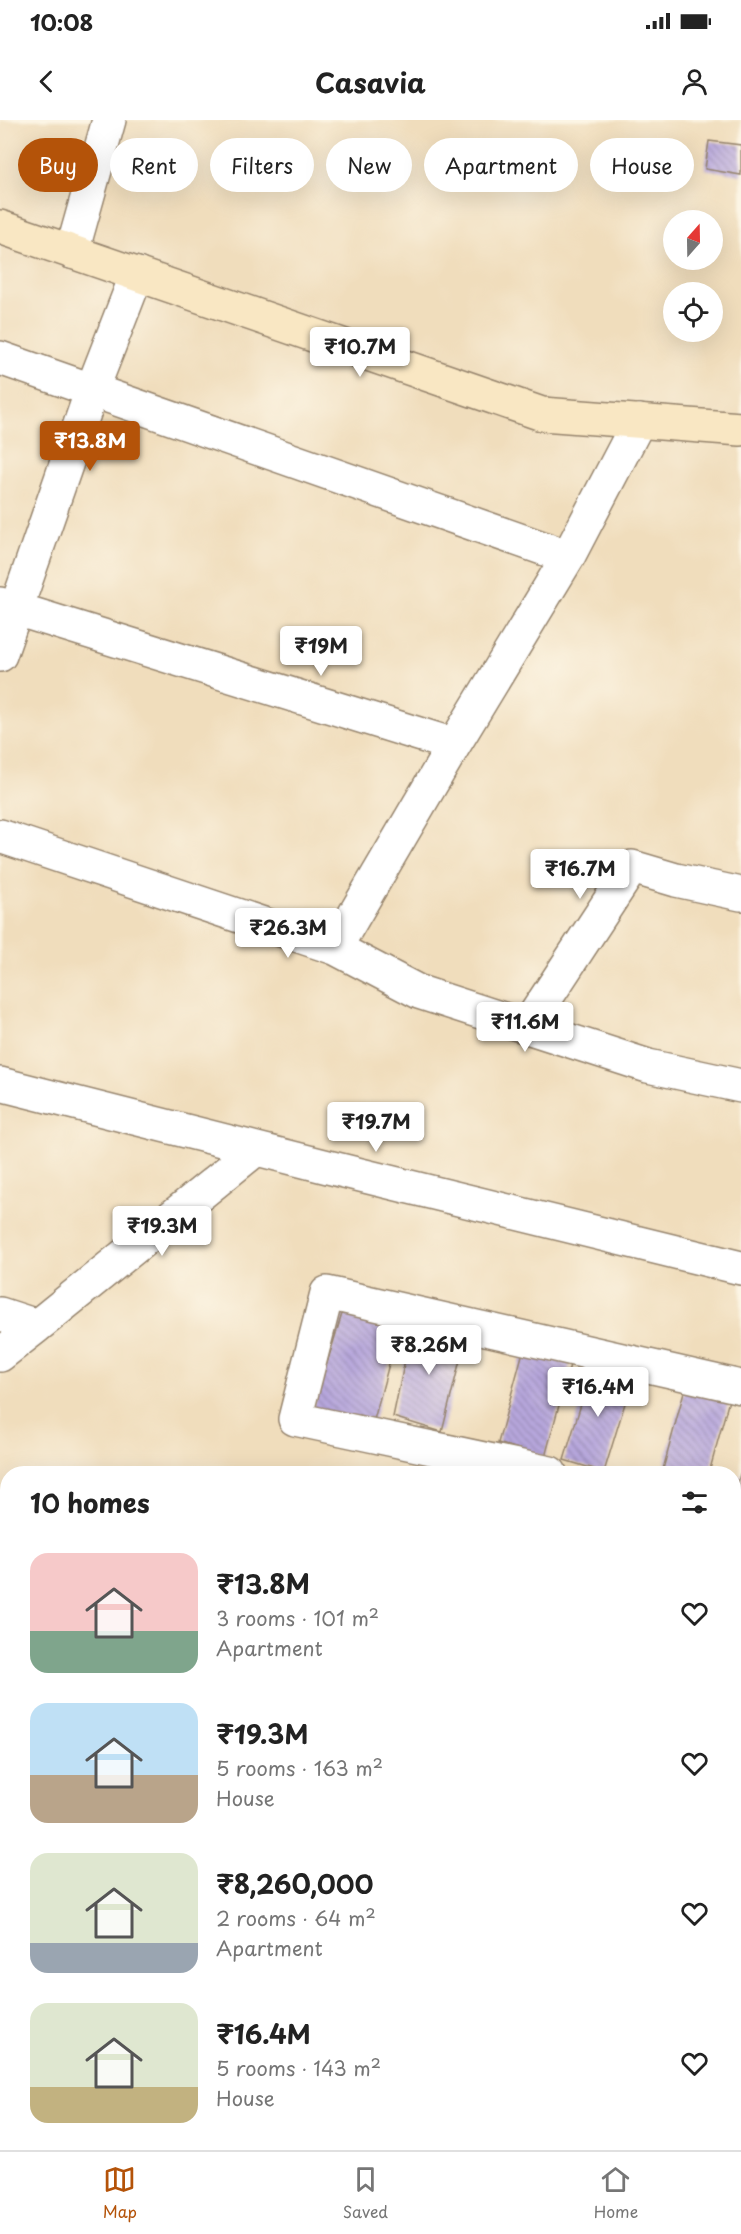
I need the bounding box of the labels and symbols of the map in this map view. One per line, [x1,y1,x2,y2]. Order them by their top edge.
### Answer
north arrow [663,210,723,270]
pin: ₹10.7M [311,327,409,378]
pin: ₹13.8M [41,421,139,472]
pin: ₹19M [285,626,357,677]
pin: ₹16.7M [531,849,629,900]
pin: ₹26.3M [239,908,337,959]
pin: ₹11.6M [476,1002,574,1053]
pin: ₹19.7M [327,1102,425,1153]
pin: ₹19.3M [113,1206,211,1257]
pin: ₹8.26M [380,1325,478,1376]
pin: ₹16.4M [549,1367,647,1418]

